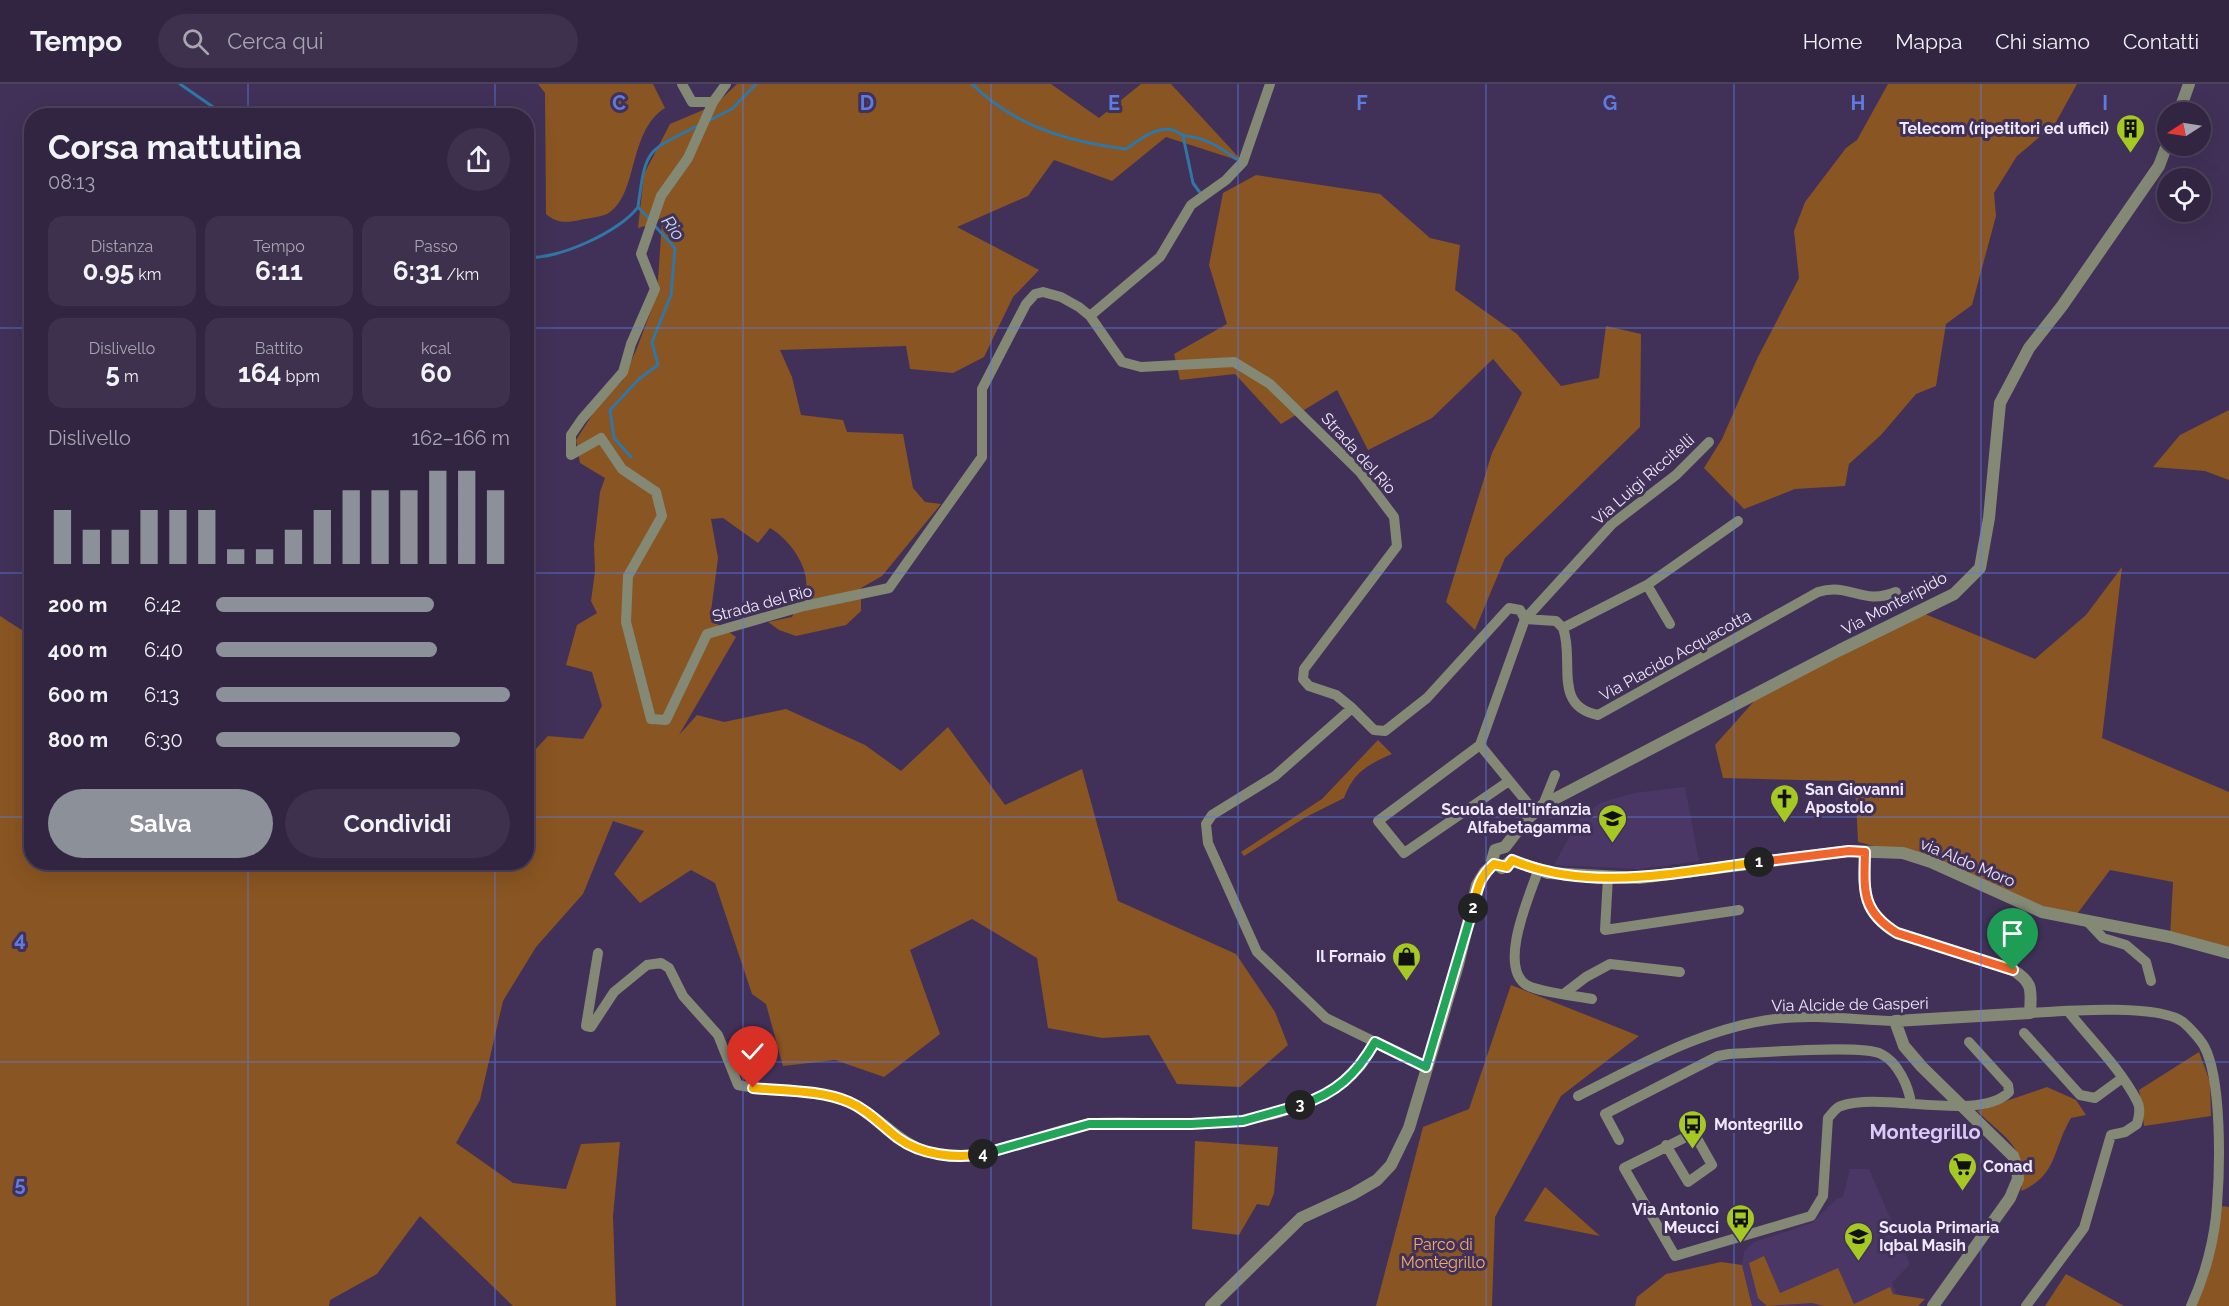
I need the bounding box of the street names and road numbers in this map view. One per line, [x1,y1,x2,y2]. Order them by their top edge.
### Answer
street label: Strada del Rio [1317,409,1400,498]
street label: Via Luigi Riccitelli [1589,430,1698,529]
street label: Via Monteripido [1838,568,1950,639]
street label: Strada del Rio [710,581,814,626]
street label: Via Placido Acquacotta [1596,606,1754,705]
street label: via Aldo Moro [1917,834,2018,891]
street label: Via Alcide de Gasperi [1771,994,1929,1015]

